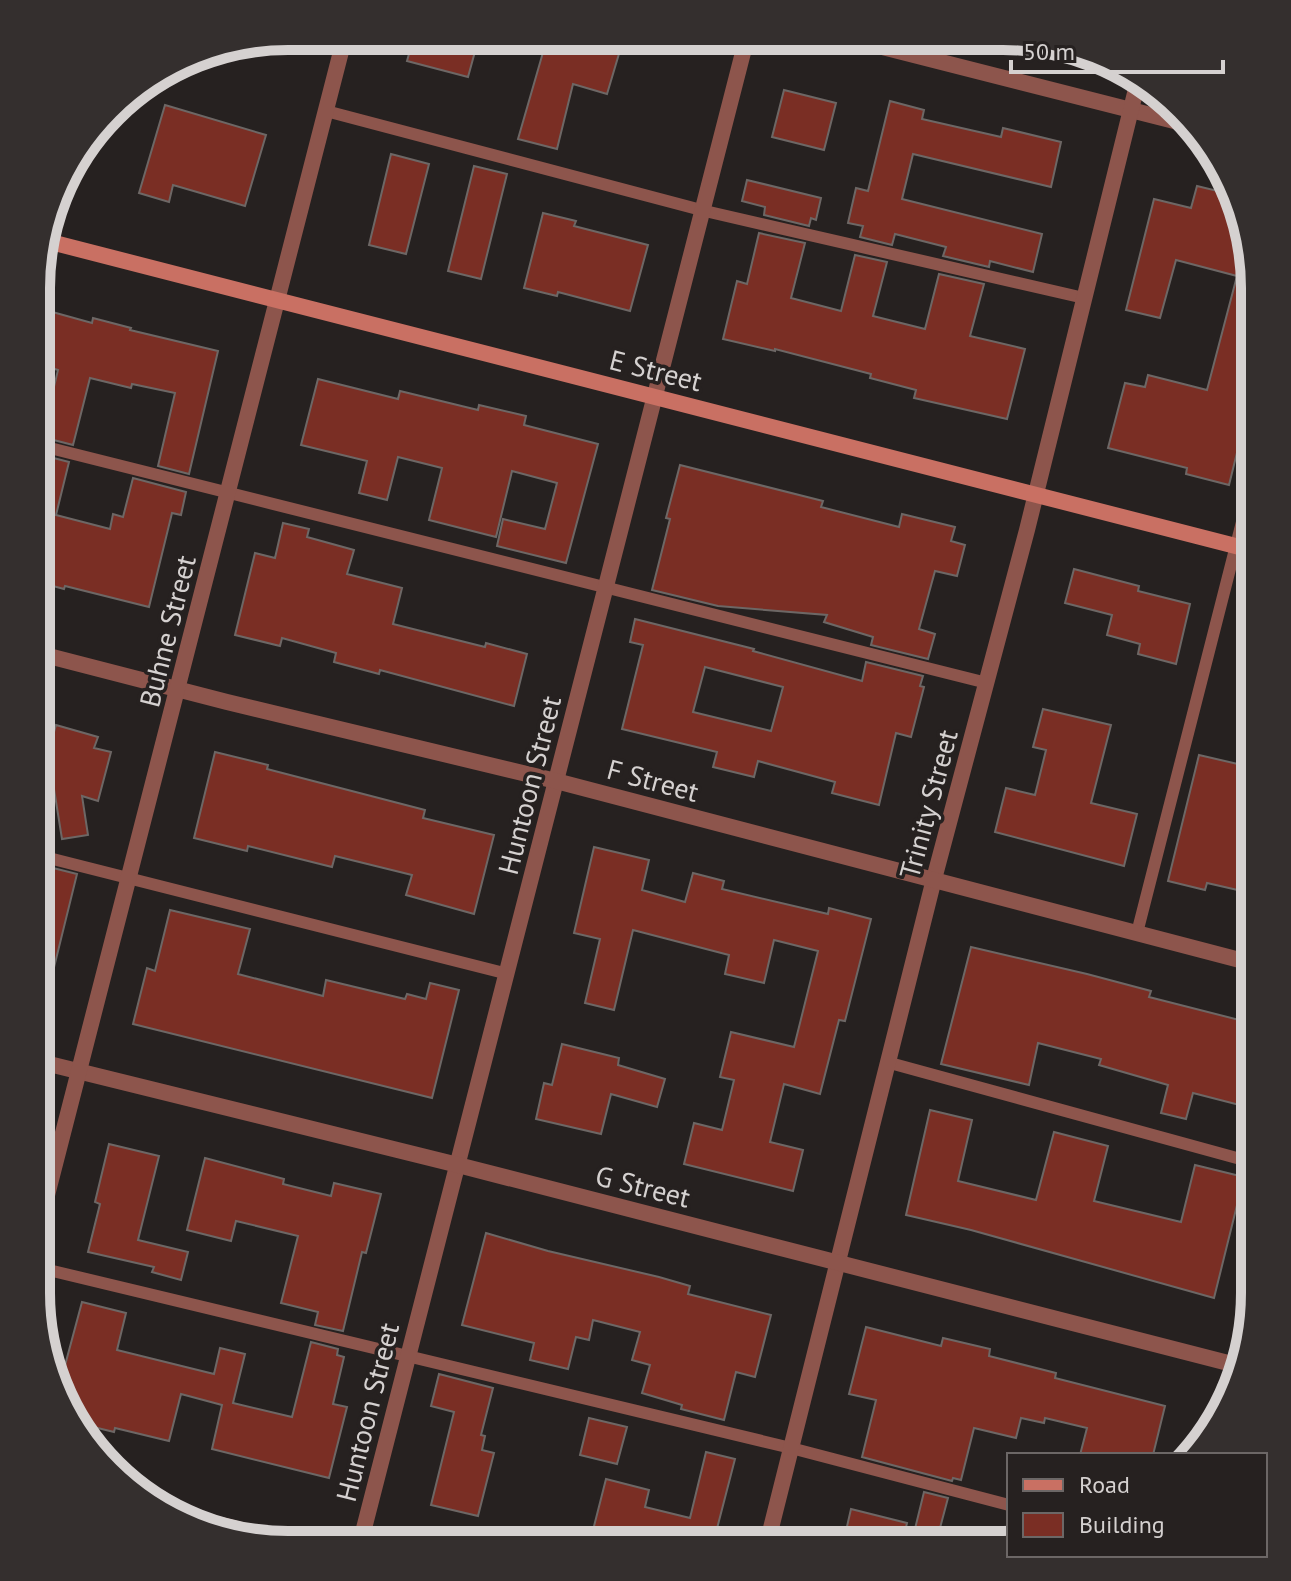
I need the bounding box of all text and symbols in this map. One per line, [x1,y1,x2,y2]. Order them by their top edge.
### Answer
scale bar [1011,24,1223,74]
text: 50 m [1023,36,1075,67]
street label: E Street [606,341,707,399]
street label: Buhne Street [130,551,204,711]
street label: Huntoon Street [489,691,569,878]
street label: Trinity Street [890,725,966,883]
street label: F Street [603,750,703,810]
street label: G Street [592,1156,695,1216]
street label: Huntoon Street [327,1318,407,1505]
legend [1007,1453,1267,1557]
text: Road [1079,1469,1130,1500]
text: Building [1079,1509,1165,1540]

